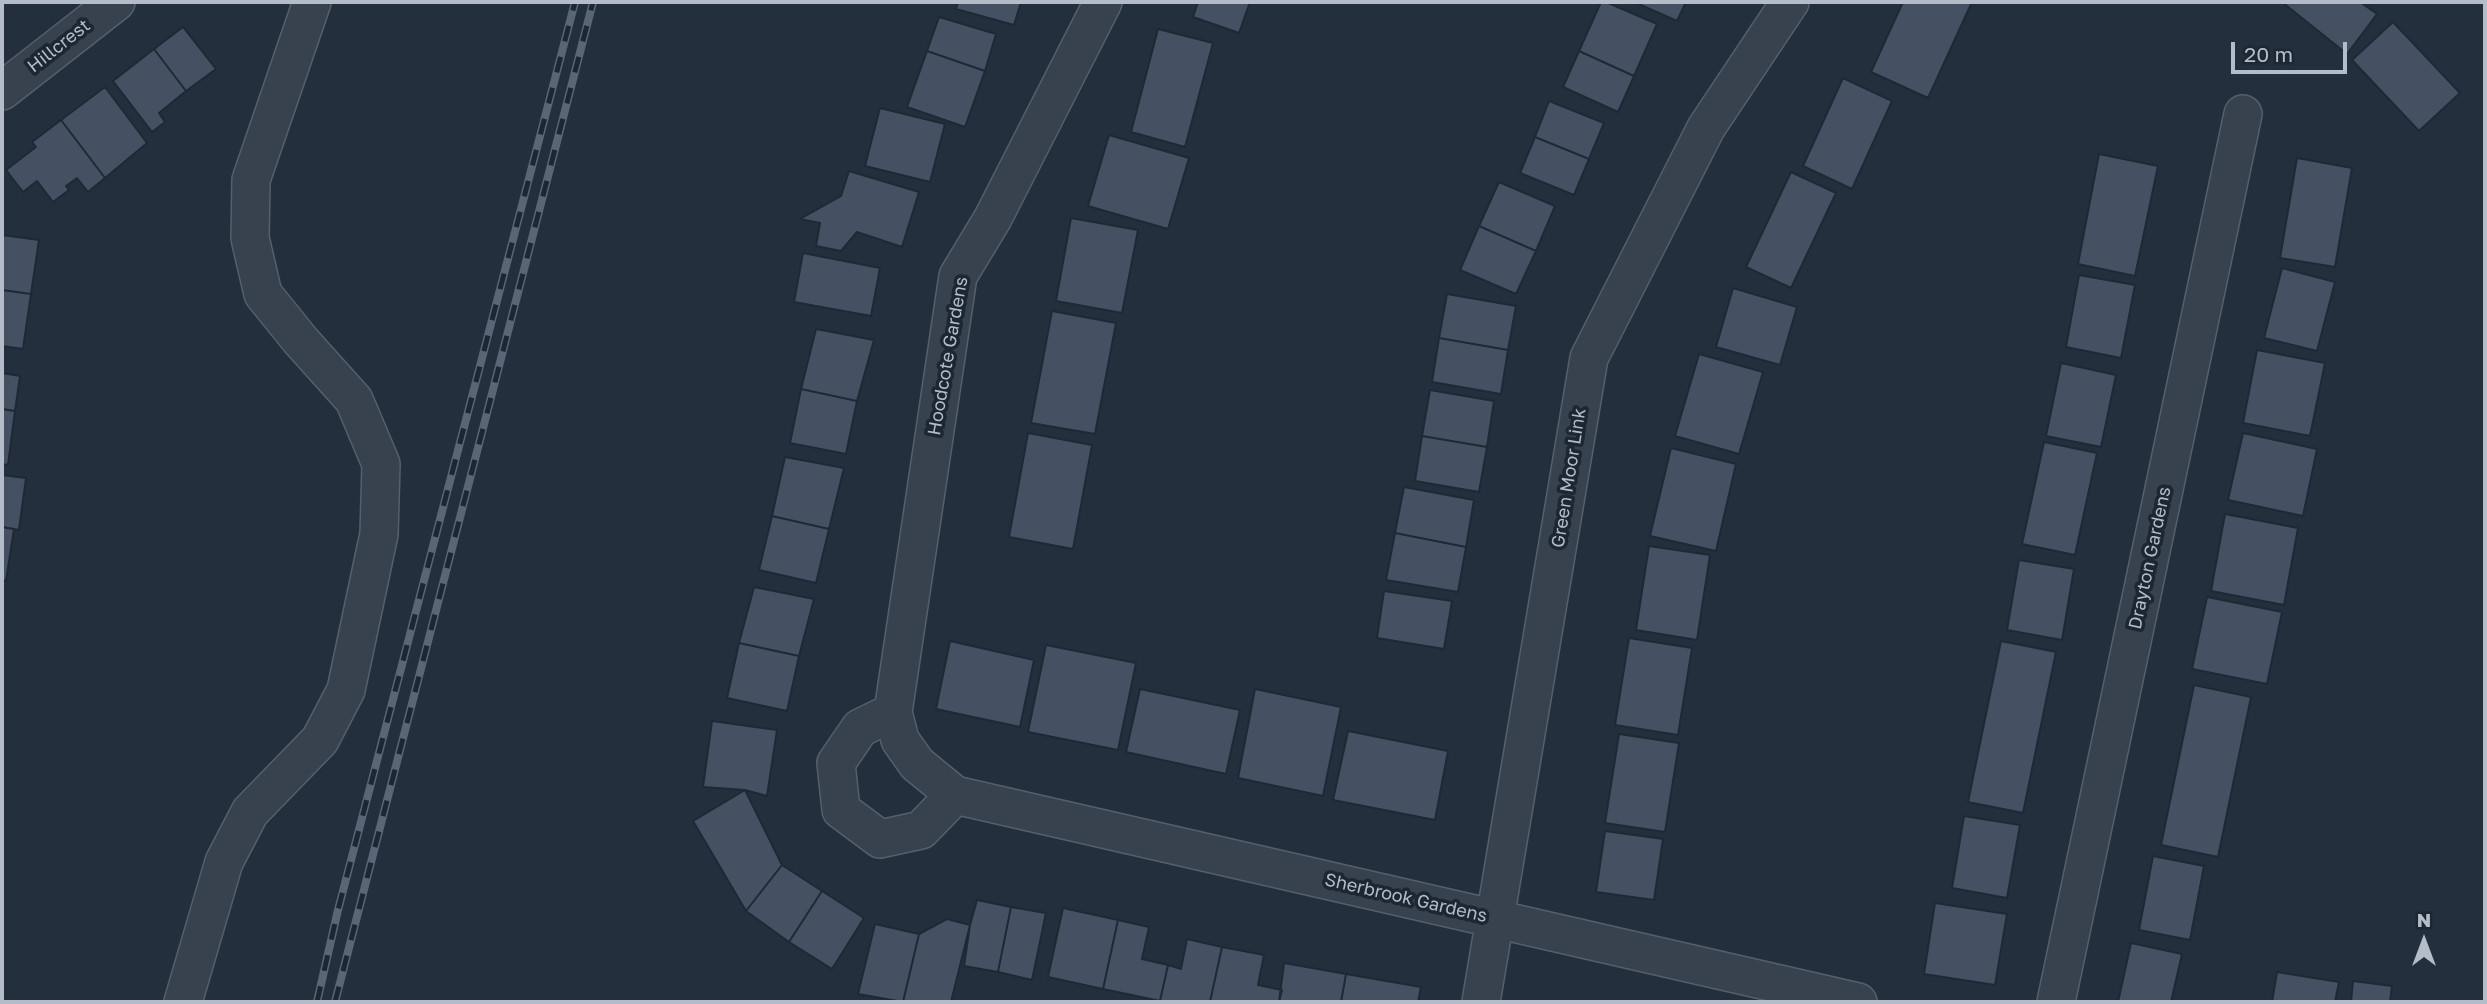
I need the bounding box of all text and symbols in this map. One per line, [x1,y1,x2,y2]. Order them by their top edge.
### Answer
street label: Hillcrest [23,15,95,77]
scale bar [2235,28,2350,72]
text: 20 m [2244,41,2293,67]
street label: Hoodcote Gardens [923,275,973,437]
street label: Green Moor Link [1547,407,1591,549]
street label: Drayton Gardens [2124,485,2176,631]
street label: Sherbrook Gardens [1323,869,1489,927]
north arrow [2389,906,2459,976]
text: N [2417,908,2431,931]

